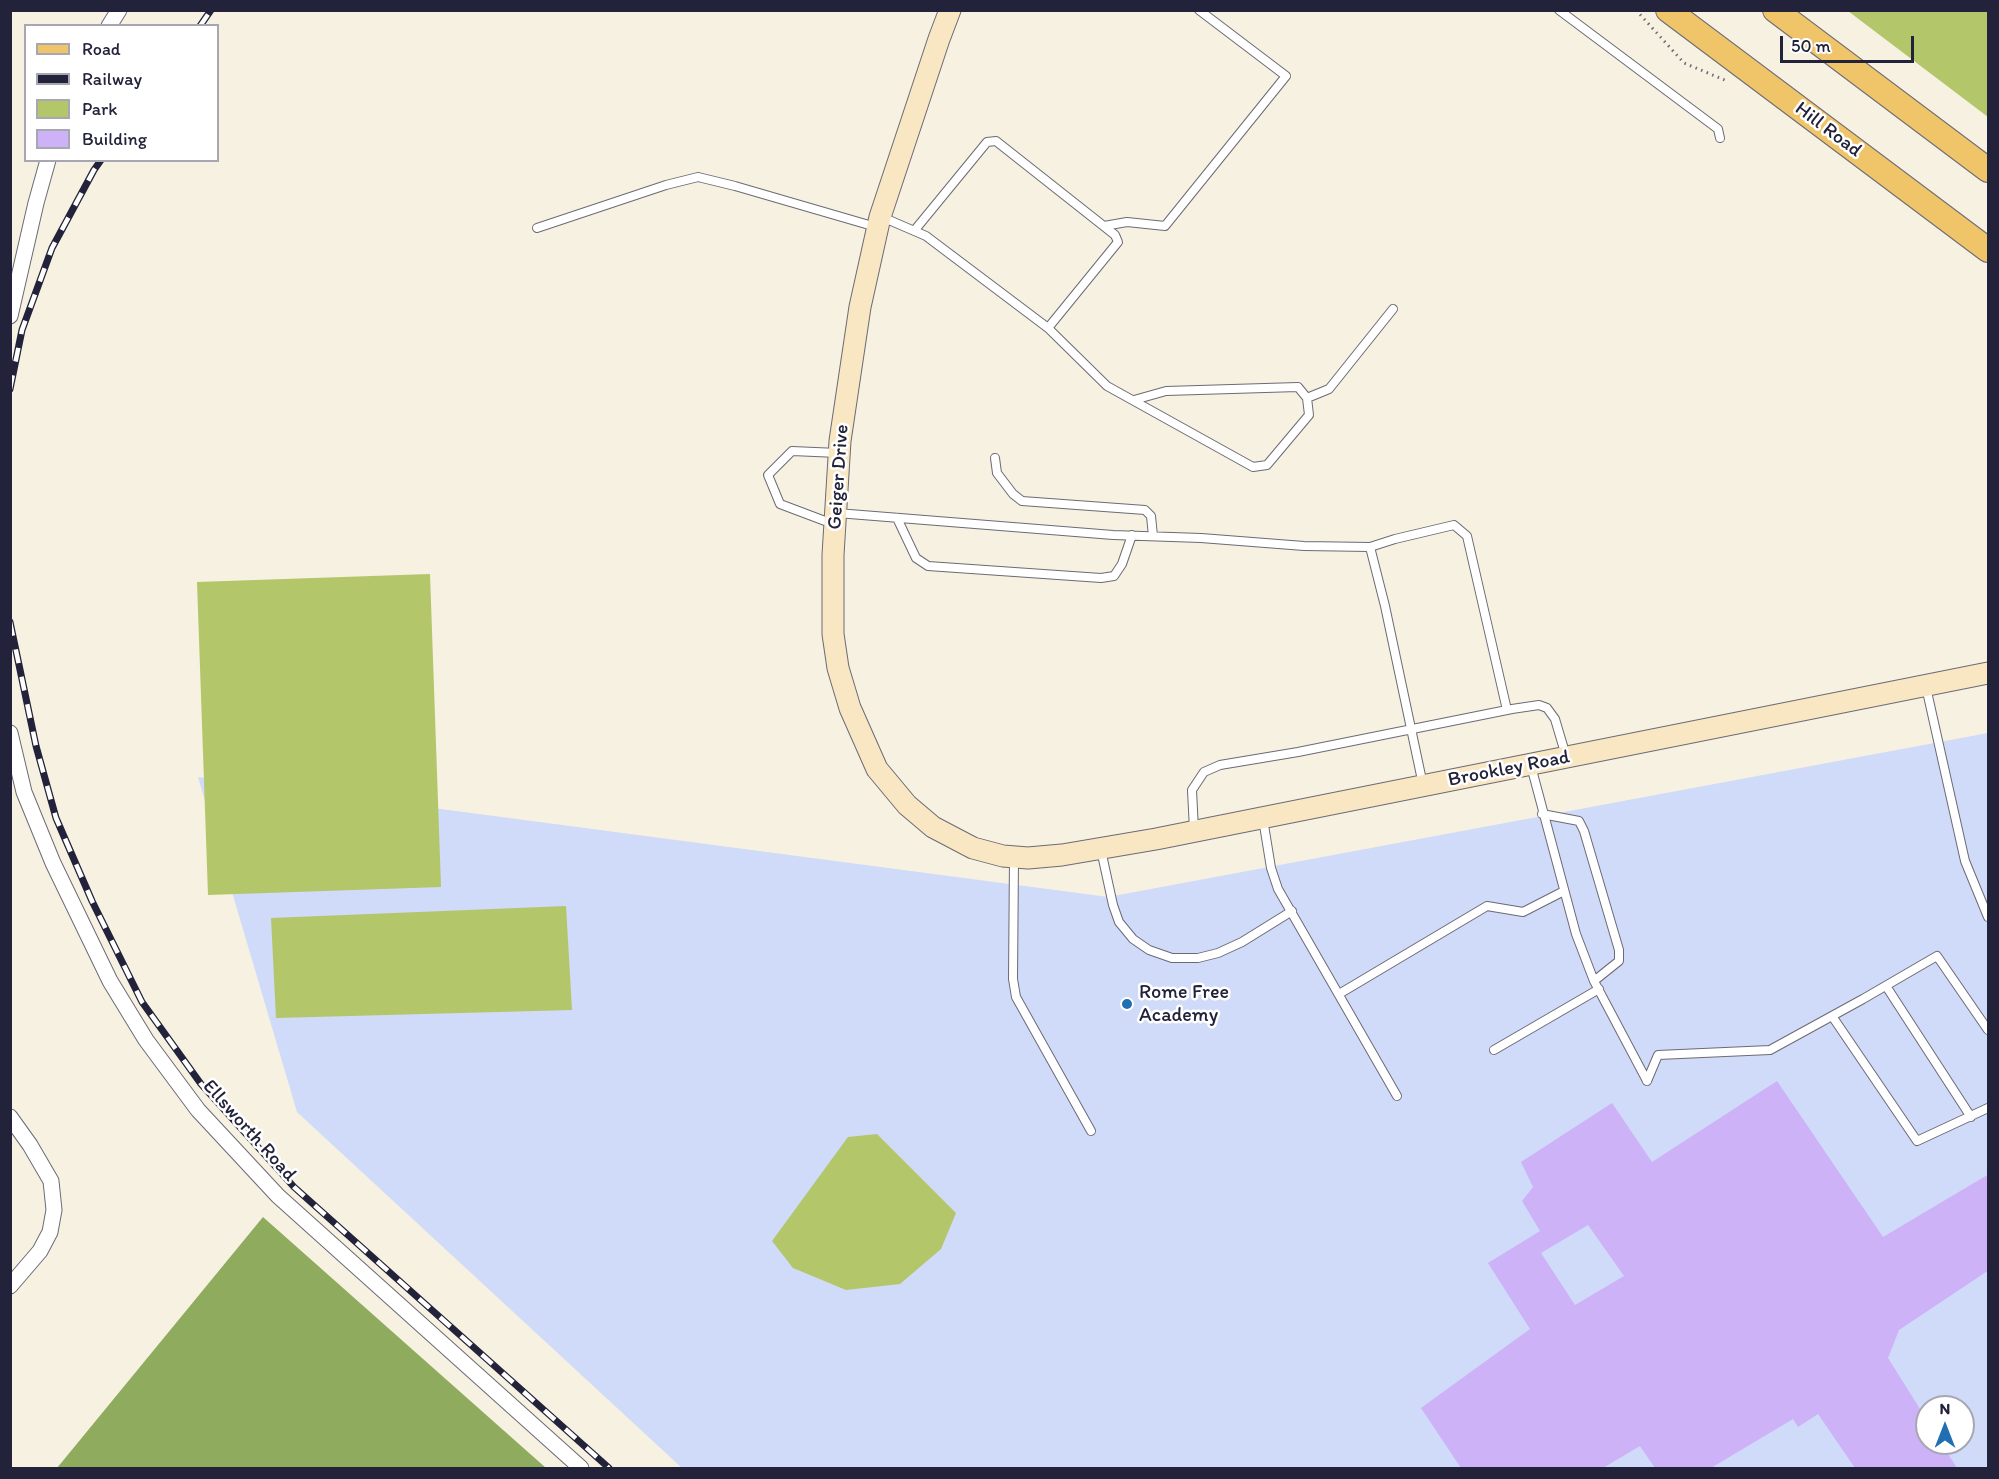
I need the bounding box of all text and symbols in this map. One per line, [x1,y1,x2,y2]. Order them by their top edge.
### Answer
legend [24,24,219,162]
scale bar [1783,24,1916,62]
text: 50 m [1791,35,1831,57]
text: Road [82,38,121,60]
text: Railway [82,68,142,90]
street label: Hill Road [1790,97,1866,163]
text: Park [82,98,117,120]
text: Building [82,128,147,150]
street label: Geiger Drive [823,424,855,530]
street label: Brookley Road [1446,745,1572,793]
place label: Rome Free Academy [1139,981,1229,1028]
marker: Rome Free Academy [1120,997,1134,1011]
street label: Ellsworth Road [197,1075,301,1187]
north arrow [1915,1395,1975,1455]
text: N [1940,1399,1950,1418]

